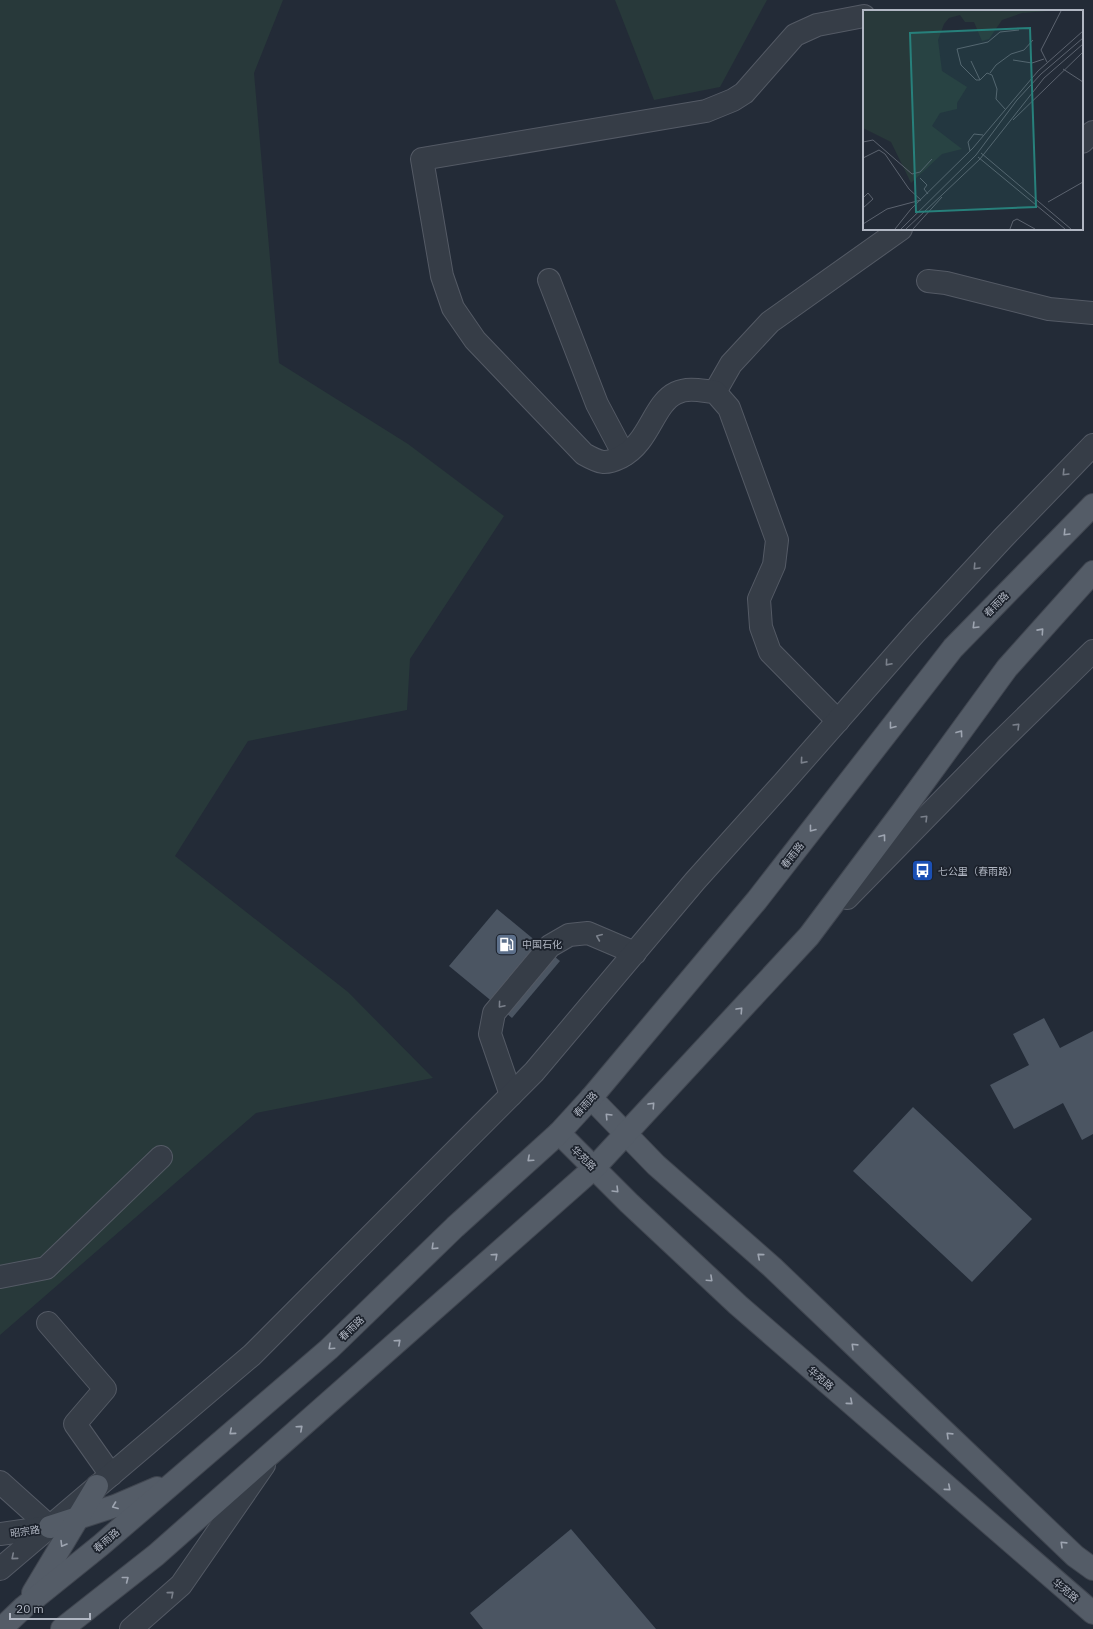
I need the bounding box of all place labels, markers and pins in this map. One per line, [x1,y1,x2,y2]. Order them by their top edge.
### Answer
bus stop icon: 七公里（春雨路） [910,858,936,884]
place label: 七公里（春雨路） [938,865,1018,878]
fuel station icon: 中国石化 [493,931,519,957]
place label: 中国石化 [522,938,562,951]

